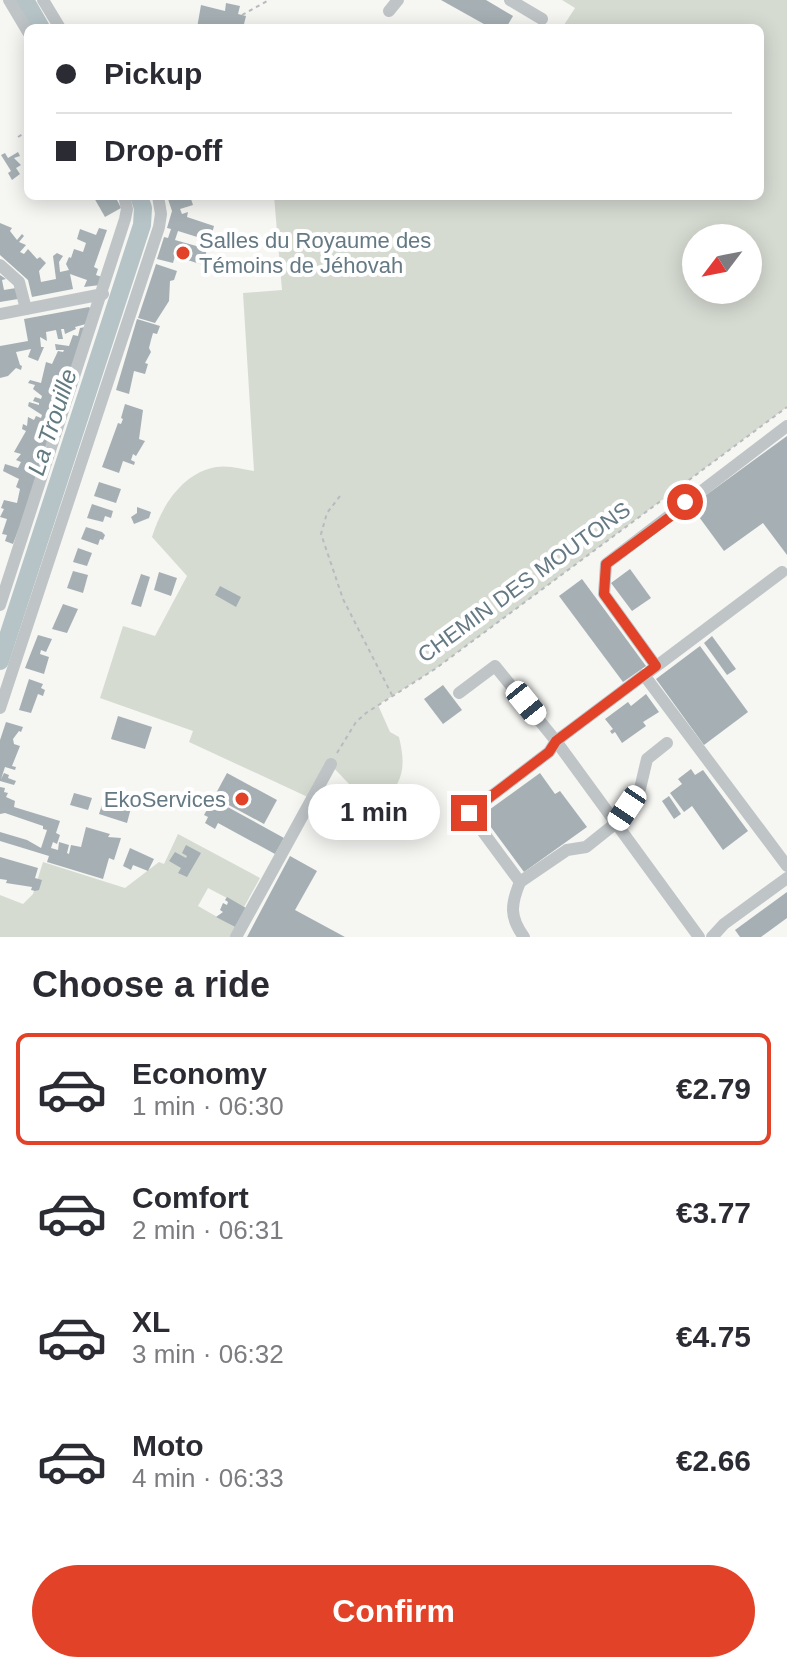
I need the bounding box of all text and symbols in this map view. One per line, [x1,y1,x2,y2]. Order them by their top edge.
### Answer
text: Pickup [104,57,202,90]
text: Drop-off [104,134,222,167]
north arrow [682,224,762,304]
map controls [682,224,762,304]
place label: Salles du Royaume des Témoins de Jéhovah [199,228,431,278]
marker: Salles du Royaume des Témoins de Jéhovah [174,244,192,262]
water label: La Trouille [22,365,82,479]
route start [667,484,703,520]
street label: CHEMIN DES MOUTONS [413,497,635,667]
car [502,677,550,729]
car [604,781,650,835]
callout: 1 min [309,785,441,841]
place label: EkoServices [104,787,226,812]
marker: EkoServices [233,790,251,808]
route end [451,795,487,831]
text: 1 min [340,797,408,827]
text: Choose a ride [32,964,270,1005]
icon: car [36,1053,108,1125]
text: Economy [132,1057,267,1090]
text: €2.79 [676,1072,751,1105]
text: 1 min · 06:30 [132,1091,284,1121]
icon: car [36,1177,108,1249]
text: Comfort [132,1181,249,1214]
text: €3.77 [676,1196,751,1229]
text: 2 min · 06:31 [132,1215,284,1245]
icon: car [36,1301,108,1373]
text: XL [132,1305,170,1338]
text: €4.75 [676,1320,751,1353]
text: 3 min · 06:32 [132,1339,284,1369]
icon: car [36,1425,108,1497]
text: Moto [132,1429,204,1462]
text: €2.66 [676,1444,751,1477]
text: 4 min · 06:33 [132,1463,284,1493]
button: Confirm [32,1565,755,1657]

